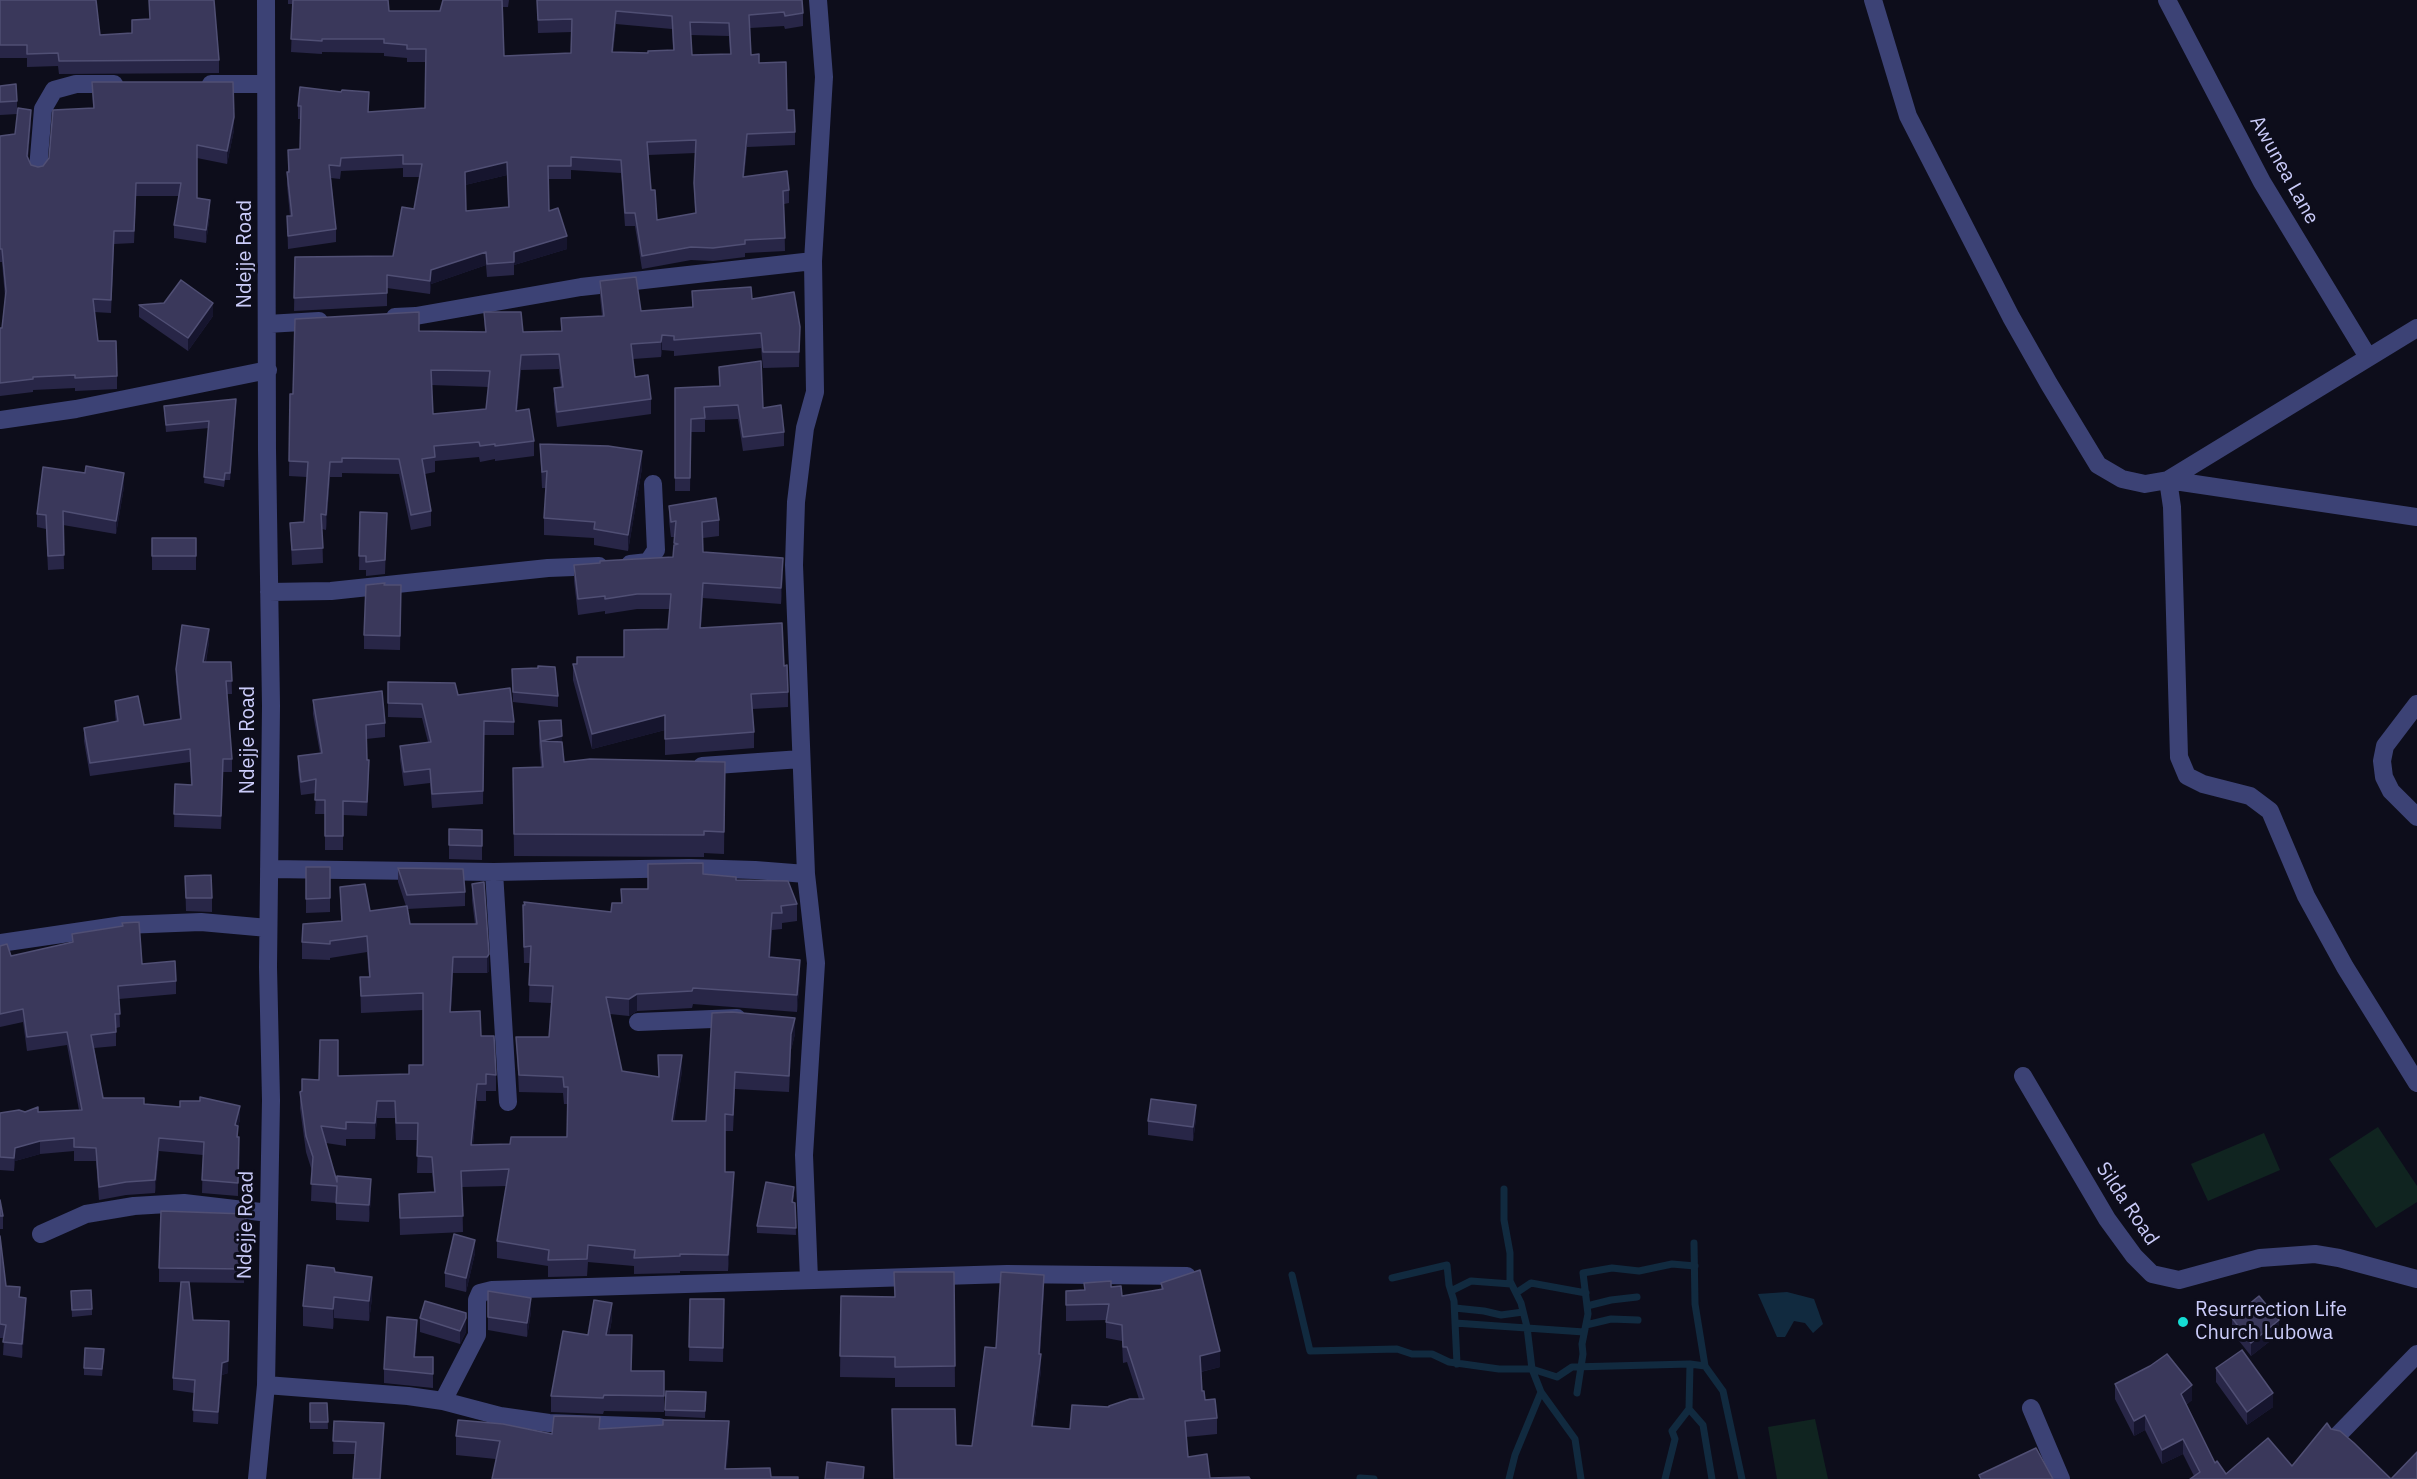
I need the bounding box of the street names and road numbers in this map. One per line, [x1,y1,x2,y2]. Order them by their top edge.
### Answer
street label: Awunea Lane [2244,112,2324,228]
street label: Ndejje Road [233,200,257,308]
street label: Ndejje Road [236,686,260,794]
street label: Silda Road [2090,1158,2164,1250]
street label: Ndejje Road [233,1171,259,1279]

